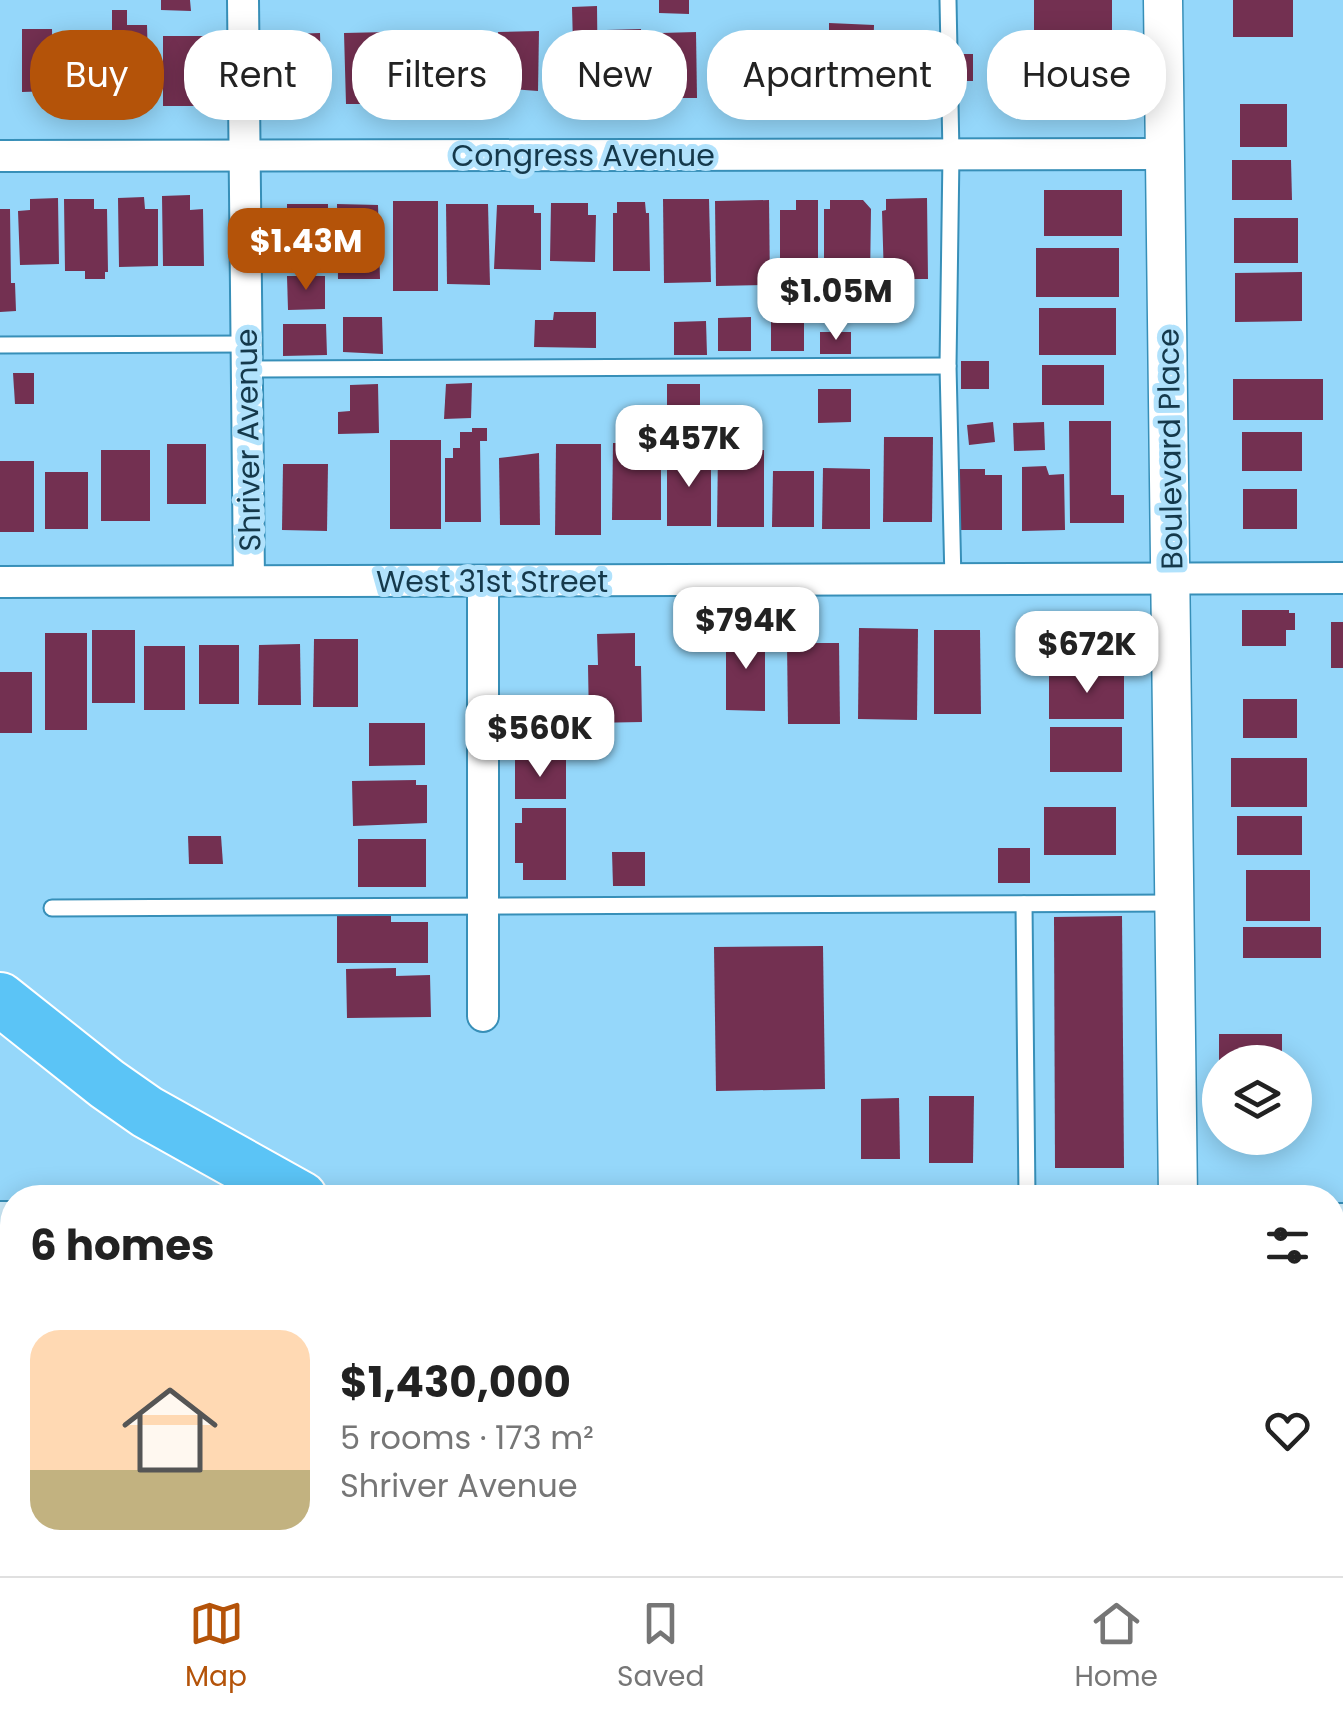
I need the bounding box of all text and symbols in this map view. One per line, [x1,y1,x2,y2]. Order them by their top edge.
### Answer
chip: Buy [30,30,164,120]
chip: Rent [184,30,332,120]
chip: Filters [352,30,522,120]
chip: New [542,30,687,120]
chip: Apartment [707,30,967,120]
chip: House [987,30,1166,120]
street label: Congress Avenue [451,134,715,177]
pin: $1.43M [225,208,387,293]
text: $1.43M [250,218,362,263]
pin: $1.05M [755,258,917,343]
text: $1.05M [779,268,893,313]
street label: Shriver Avenue [225,328,271,552]
street label: Boulevard Place [1146,328,1194,570]
pin: $457K [619,405,759,490]
text: $457K [638,415,740,460]
street label: West 31st Street [376,560,608,603]
pin: $794K [676,587,816,672]
text: $794K [695,597,797,642]
pin: $672K [1017,611,1157,696]
text: $672K [1037,621,1137,666]
pin: $560K [470,695,610,780]
text: $560K [487,705,593,750]
map controls [1202,1045,1312,1155]
button: layers [1202,1045,1312,1155]
text: 6 homes [30,1216,215,1275]
icon: filters [1260,1218,1315,1273]
text: $1,430,000 [340,1353,571,1412]
icon: home [110,1370,230,1490]
icon: heart [1260,1403,1315,1458]
text: 5 rooms · 173 m² [340,1415,594,1460]
text: Shriver Avenue [340,1463,578,1508]
tab: Map [185,1596,247,1698]
tab: Saved [617,1596,704,1698]
tab: Home [1074,1596,1158,1698]

